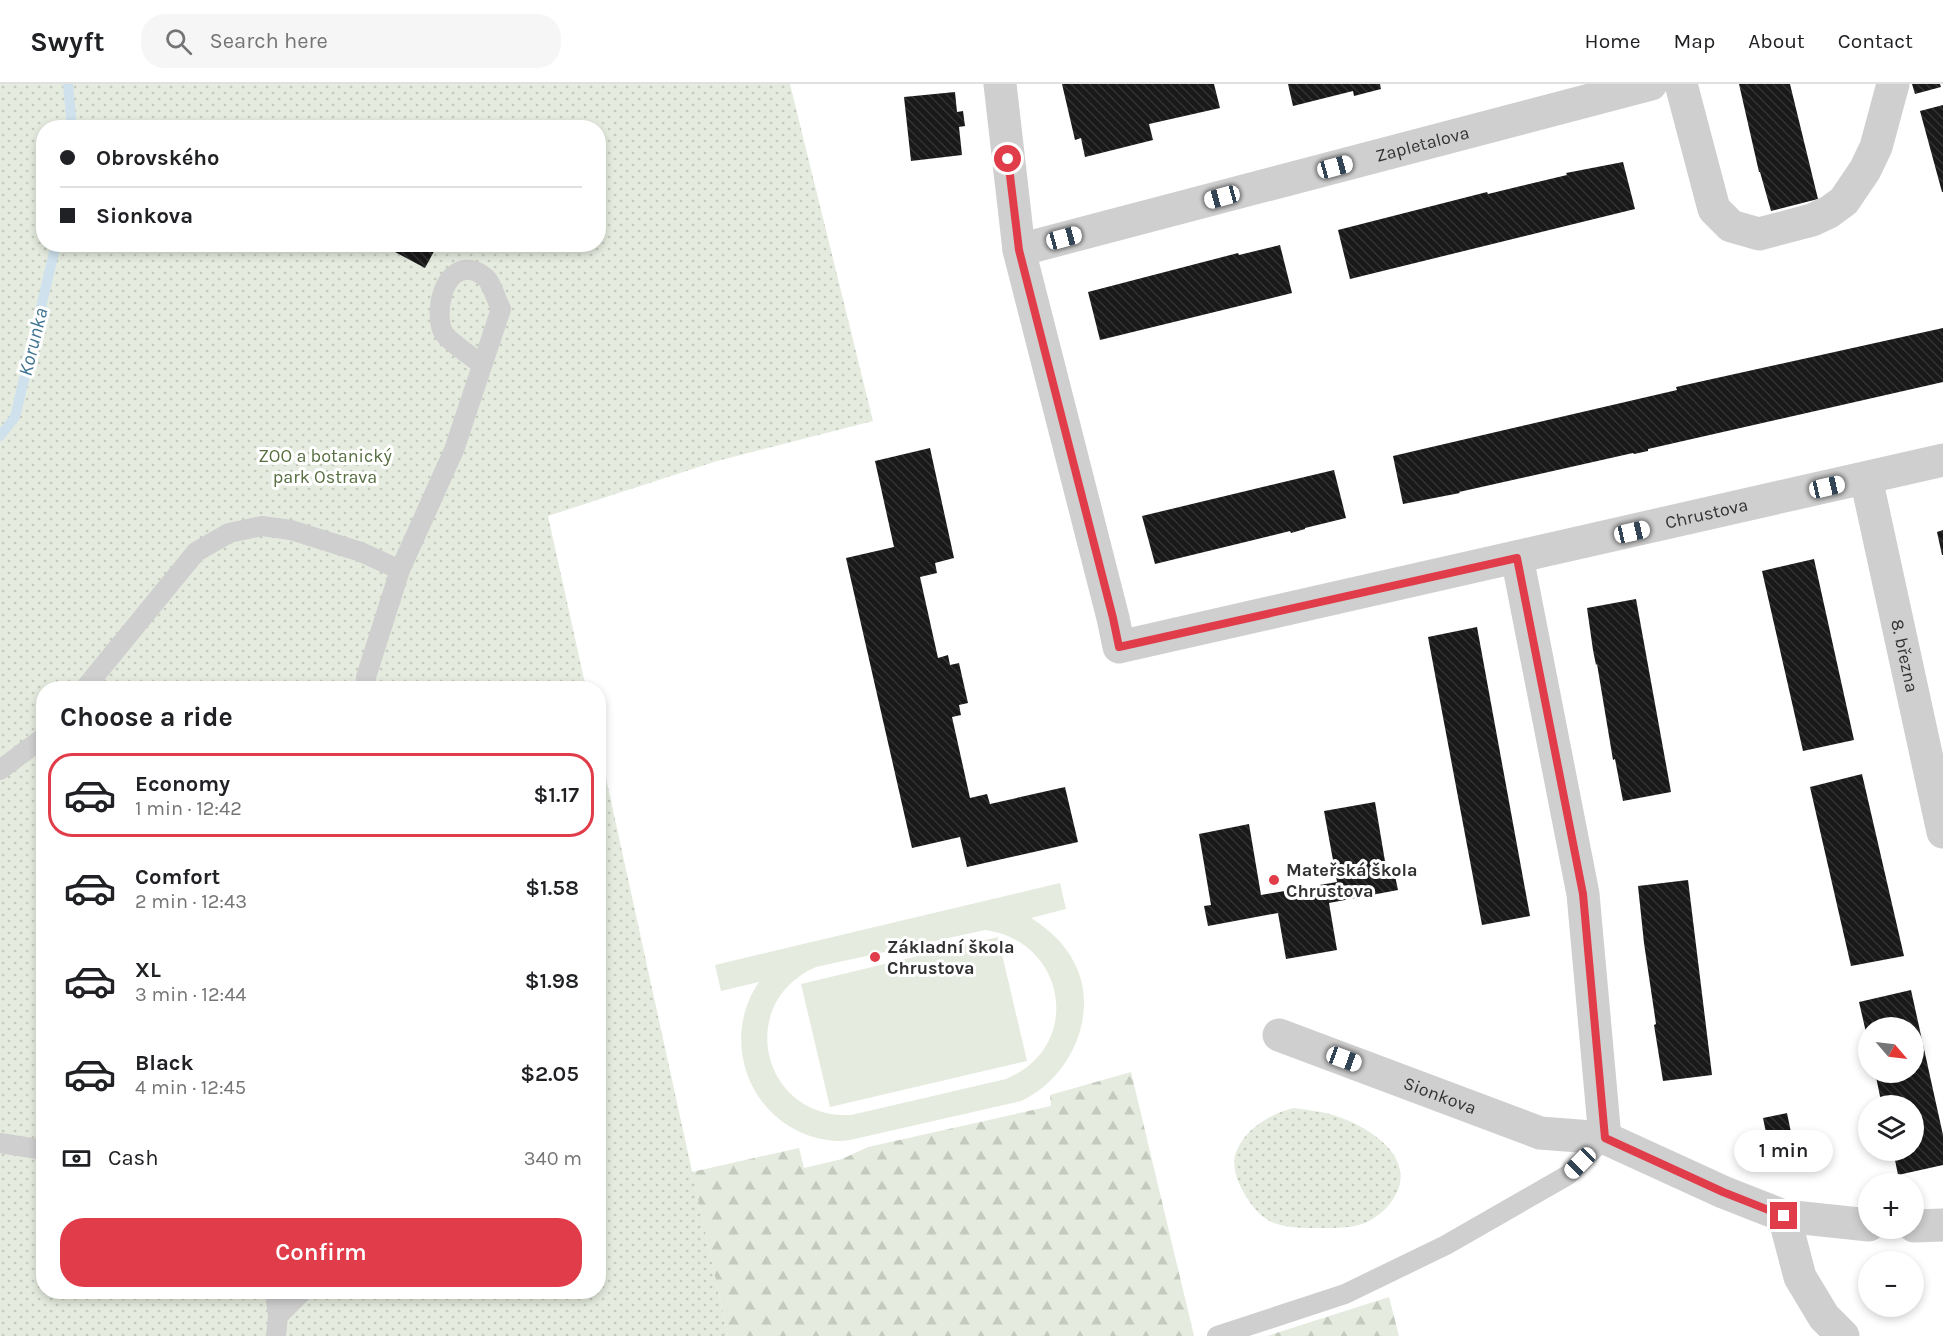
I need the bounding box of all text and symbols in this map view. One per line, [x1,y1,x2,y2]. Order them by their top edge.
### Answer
search box [141,14,561,68]
text: Swyft [30,25,105,58]
icon: search [162,25,195,58]
text: Search here [210,28,328,54]
text: Home [1585,29,1641,53]
text: Map [1674,29,1715,53]
text: About [1748,29,1805,53]
text: Contact [1838,29,1913,53]
street label: Zapletalova [1373,121,1472,167]
text: Obrovského [96,145,219,171]
route start [994,145,1021,172]
car [1315,154,1355,180]
car [1202,184,1242,210]
text: Sionkova [96,203,193,229]
car [1044,225,1084,251]
water label: Korunka [13,305,53,379]
park label: ZOO a botanický park Ostrava [258,445,392,488]
car [1807,474,1847,500]
street label: Chrustova [1663,494,1750,534]
car [1612,519,1652,545]
street label: 8. března [1886,617,1923,695]
text: Choose a ride [60,701,233,733]
icon: car [63,768,117,822]
text: Economy [135,771,230,797]
text: $1.17 [534,782,579,808]
text: 1 min · 12:42 [135,797,242,820]
place label: Mateřská škola Chrustova [1286,859,1418,902]
icon: car [63,861,117,915]
text: Comfort [135,864,220,890]
marker: Mateřská škola Chrustova [1267,873,1281,887]
text: $1.58 [525,875,579,901]
text: 2 min · 12:43 [135,890,247,913]
place label: Základní škola Chrustova [887,936,1015,979]
marker: Základní škola Chrustova [868,950,882,964]
icon: car [63,954,117,1008]
text: XL [135,957,161,983]
text: $1.98 [525,968,579,994]
text: 3 min · 12:44 [135,983,247,1006]
north arrow [1858,1017,1924,1083]
map controls [1858,1017,1924,1317]
car [1324,1044,1364,1074]
icon: car [63,1047,117,1101]
text: Black [135,1050,194,1076]
text: $2.05 [520,1061,579,1087]
street label: Sionkova [1401,1072,1479,1119]
text: 4 min · 12:45 [135,1076,246,1099]
button: layers [1858,1095,1924,1161]
callout: 1 min [1734,1129,1834,1171]
text: 1 min [1759,1139,1808,1162]
icon: cash [60,1142,93,1175]
car [1561,1144,1599,1182]
text: Cash [108,1145,158,1171]
text: 340 m [524,1147,582,1170]
button: + [1858,1173,1924,1239]
route end [1770,1202,1797,1229]
button: Confirm [60,1218,582,1287]
button: − [1858,1251,1924,1317]

